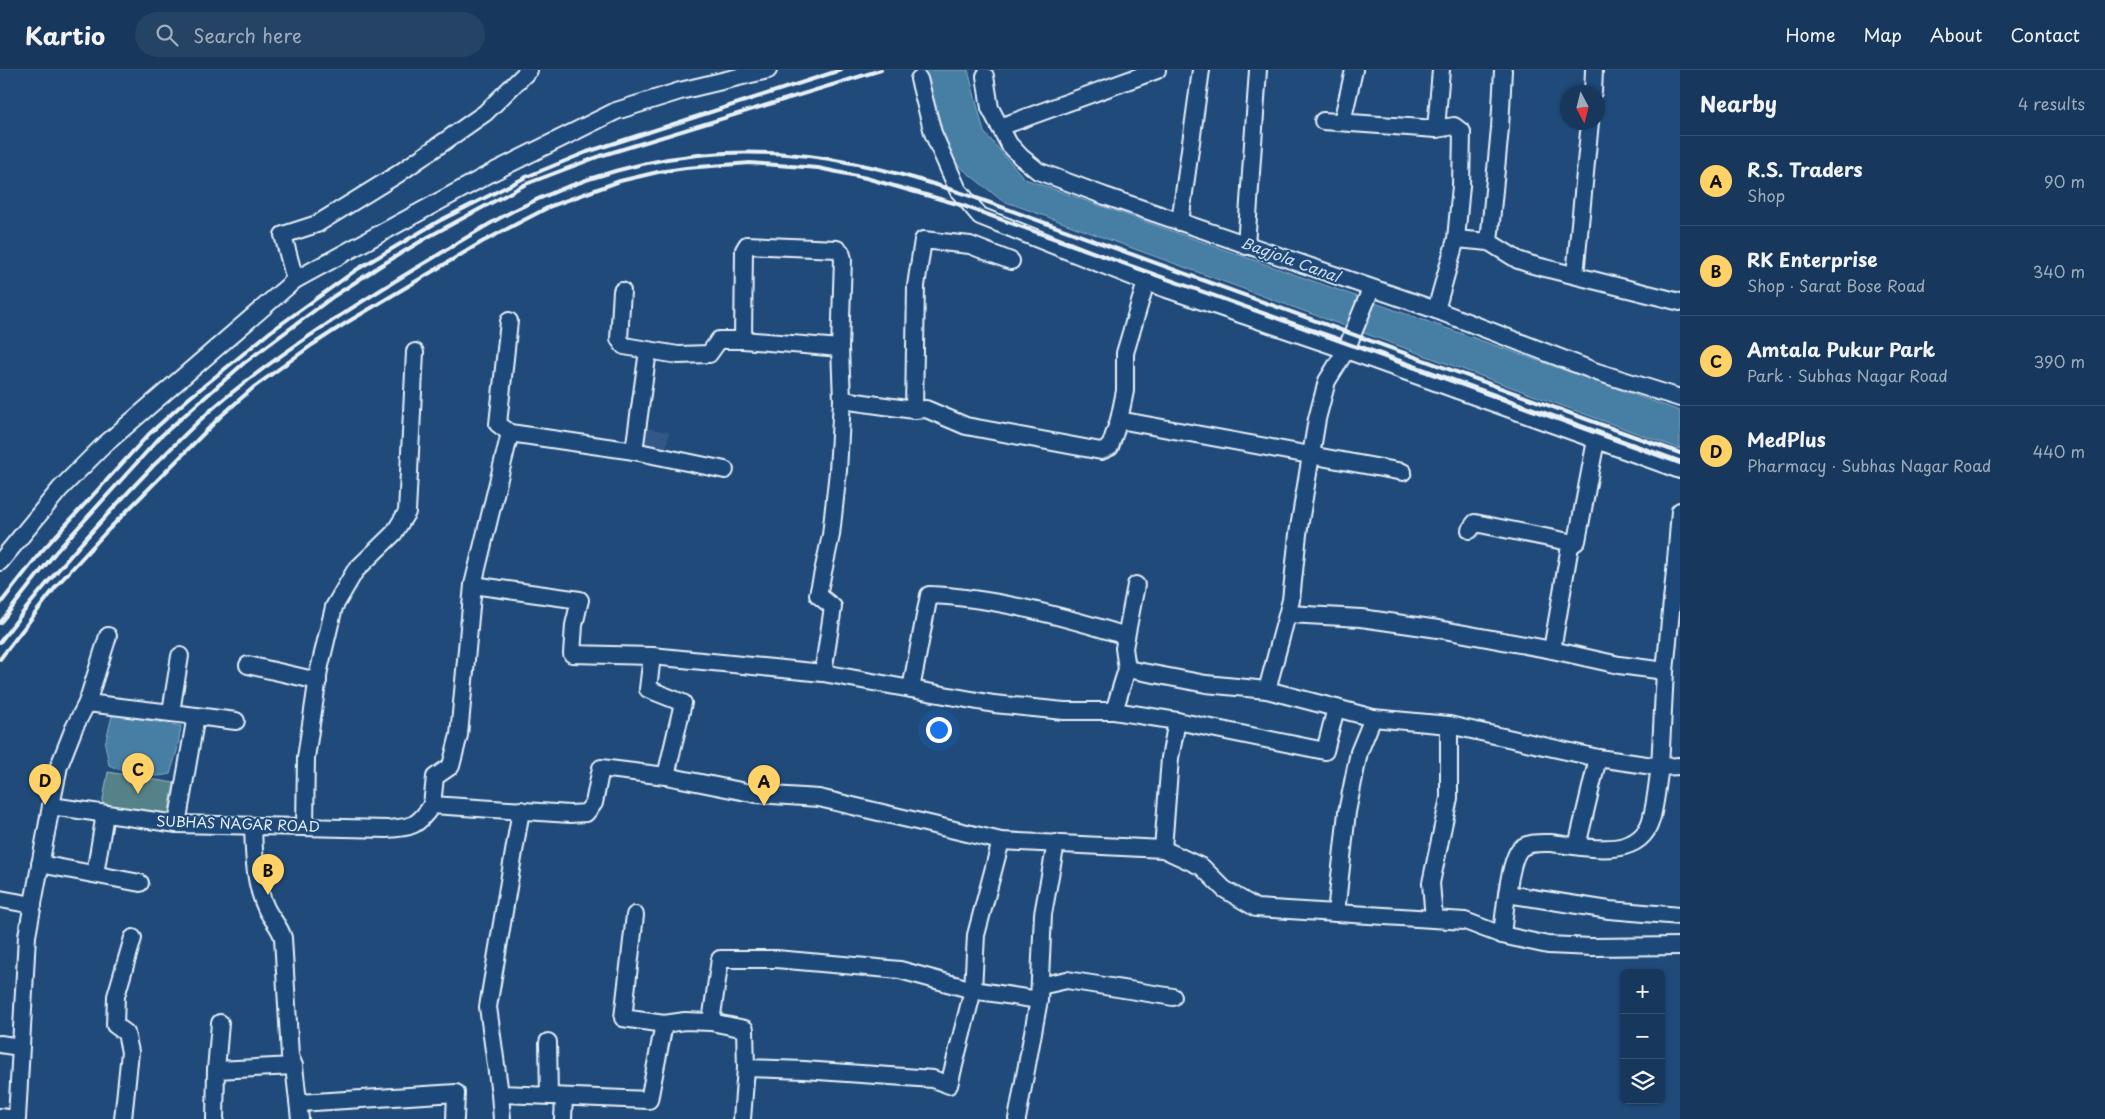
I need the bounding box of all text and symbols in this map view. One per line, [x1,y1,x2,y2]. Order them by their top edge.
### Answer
search box [135,12,485,57]
text: Kartio [25,17,105,53]
icon: search [153,21,181,49]
text: Search here [193,21,302,49]
text: Home [1785,21,1835,48]
text: Map [1863,21,1902,48]
text: About [1930,21,1982,48]
text: Contact [2010,21,2080,48]
north arrow [1560,85,1605,130]
text: Nearby [1700,87,1777,119]
text: 4 results [2018,91,2085,115]
text: R.S. Traders [1747,155,1863,183]
text: A [1710,169,1722,193]
text: 90 m [2044,169,2085,193]
text: Shop [1747,183,1785,207]
water label: Bagjola Canal [1238,230,1346,288]
text: RK Enterprise [1747,245,1878,273]
text: B [1711,259,1721,283]
text: 340 m [2033,259,2085,283]
text: Shop · Sarat Bose Road [1747,273,1925,297]
text: Amtala Pukur Park [1747,335,1935,363]
text: C [1710,349,1722,373]
text: 390 m [2034,349,2085,373]
text: Park · Subhas Nagar Road [1747,363,1948,387]
text: MedPlus [1747,425,1826,453]
text: D [1710,439,1722,463]
text: 440 m [2033,439,2085,463]
text: Pharmacy · Subhas Nagar Road [1747,453,1991,477]
your location [926,717,952,743]
pin: C [122,753,154,794]
pin: D [29,764,61,805]
pin: A [748,765,780,806]
street label: SUBHAS NAGAR ROAD [156,810,320,837]
pin: B [252,854,284,895]
map controls [1620,969,1665,1104]
button: + [1620,969,1665,1014]
button: − [1620,1014,1665,1059]
button: layers [1620,1059,1665,1104]

